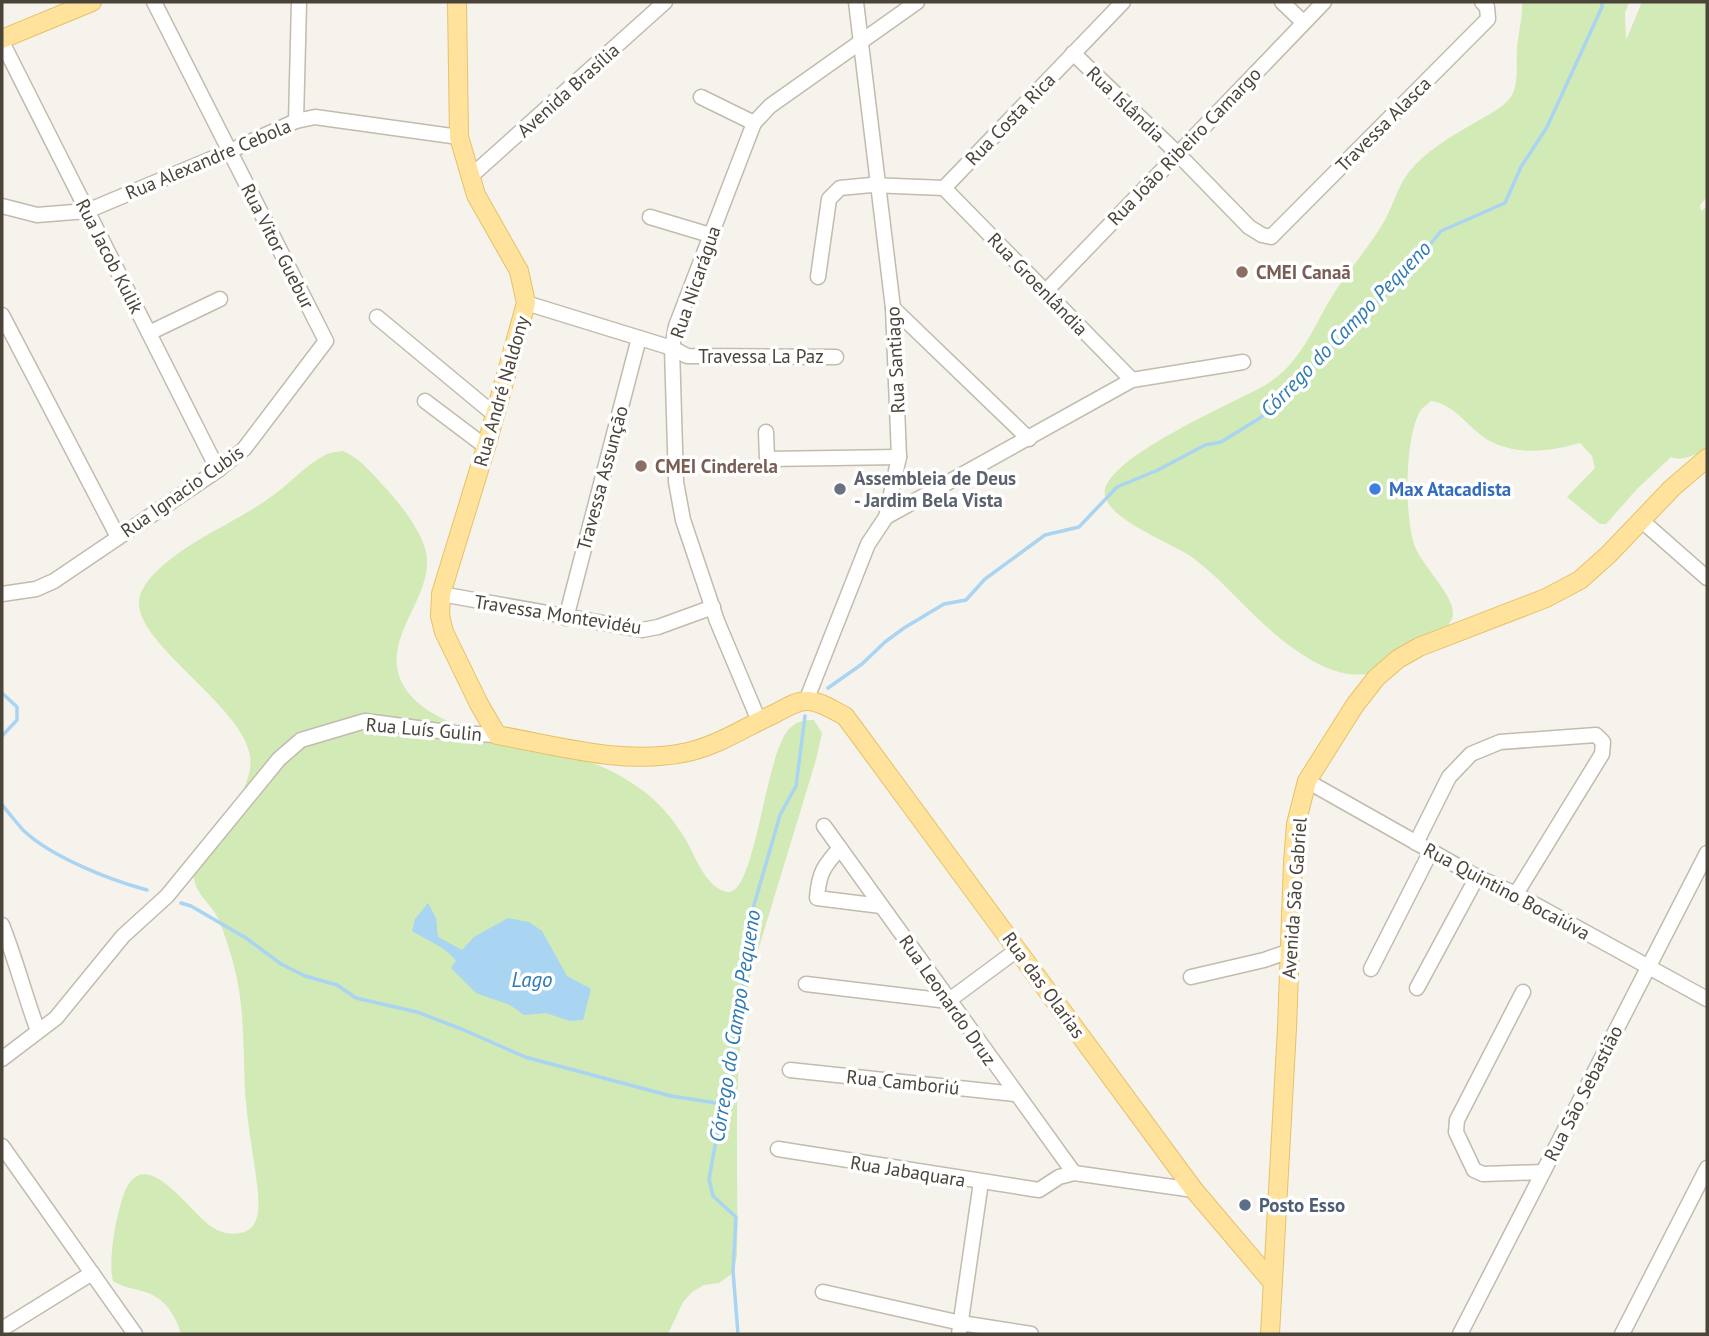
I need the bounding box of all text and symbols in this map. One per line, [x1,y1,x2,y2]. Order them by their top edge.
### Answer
street label: Avenida Brasília [512,38,624,142]
street label: Rua Islândia [1082,61,1170,147]
street label: Rua João Ribeiro Camargo [1102,62,1266,230]
street label: Rua Costa Rica [960,68,1060,170]
street label: Travessa Alasca [1330,71,1436,177]
street label: Rua Alexandre Cebola [122,113,294,205]
street label: Rua Vitor Guebur [236,179,320,313]
street label: Rua Jacob Kulik [71,195,149,317]
street label: Rua Nicarágua [665,223,725,341]
street label: Rua Groenlândia [983,227,1093,341]
water label: Córrego do Campo Pequeno [1254,235,1437,422]
place label: CMEI Canaã [1256,260,1351,284]
marker: CMEI Canaã [1234,264,1250,280]
street label: Rua Santiago [880,306,910,414]
street label: Rua André Naldony [468,313,534,469]
street label: Travessa La Paz [698,344,824,368]
street label: Travessa Assunção [571,403,633,553]
street label: Rua Ignacio Cubis [116,440,248,542]
place label: CMEI Cinderela [655,454,778,478]
marker: CMEI Cinderela [633,458,649,474]
place label: Assembleia de Deus - Jardim Bela Vista [854,466,1016,512]
place label: Max Atacadista [1389,477,1511,501]
marker: Assembleia de Deus - Jardim Bela Vista [832,481,848,497]
marker: Max Atacadista [1367,481,1383,497]
street label: Travessa Montevidéu [473,589,643,639]
street label: Rua Luís Gulin [365,712,483,746]
street label: Avenida São Gabriel [1276,816,1312,980]
street label: Rua Quintino Bocaiúva [1420,837,1594,945]
water label: Córrego do Campo Pequeno [703,908,766,1144]
street label: Rua das Olarias [997,927,1091,1043]
street label: Rua Leonardo Druz [894,930,1002,1070]
water label: Lago [512,966,552,993]
street label: Rua São Sebastião [1538,1021,1628,1165]
street label: Rua Camboriú [845,1064,961,1100]
street label: Rua Jabaquara [849,1150,967,1192]
place label: Posto Esso [1259,1193,1345,1217]
marker: Posto Esso [1237,1197,1253,1213]

